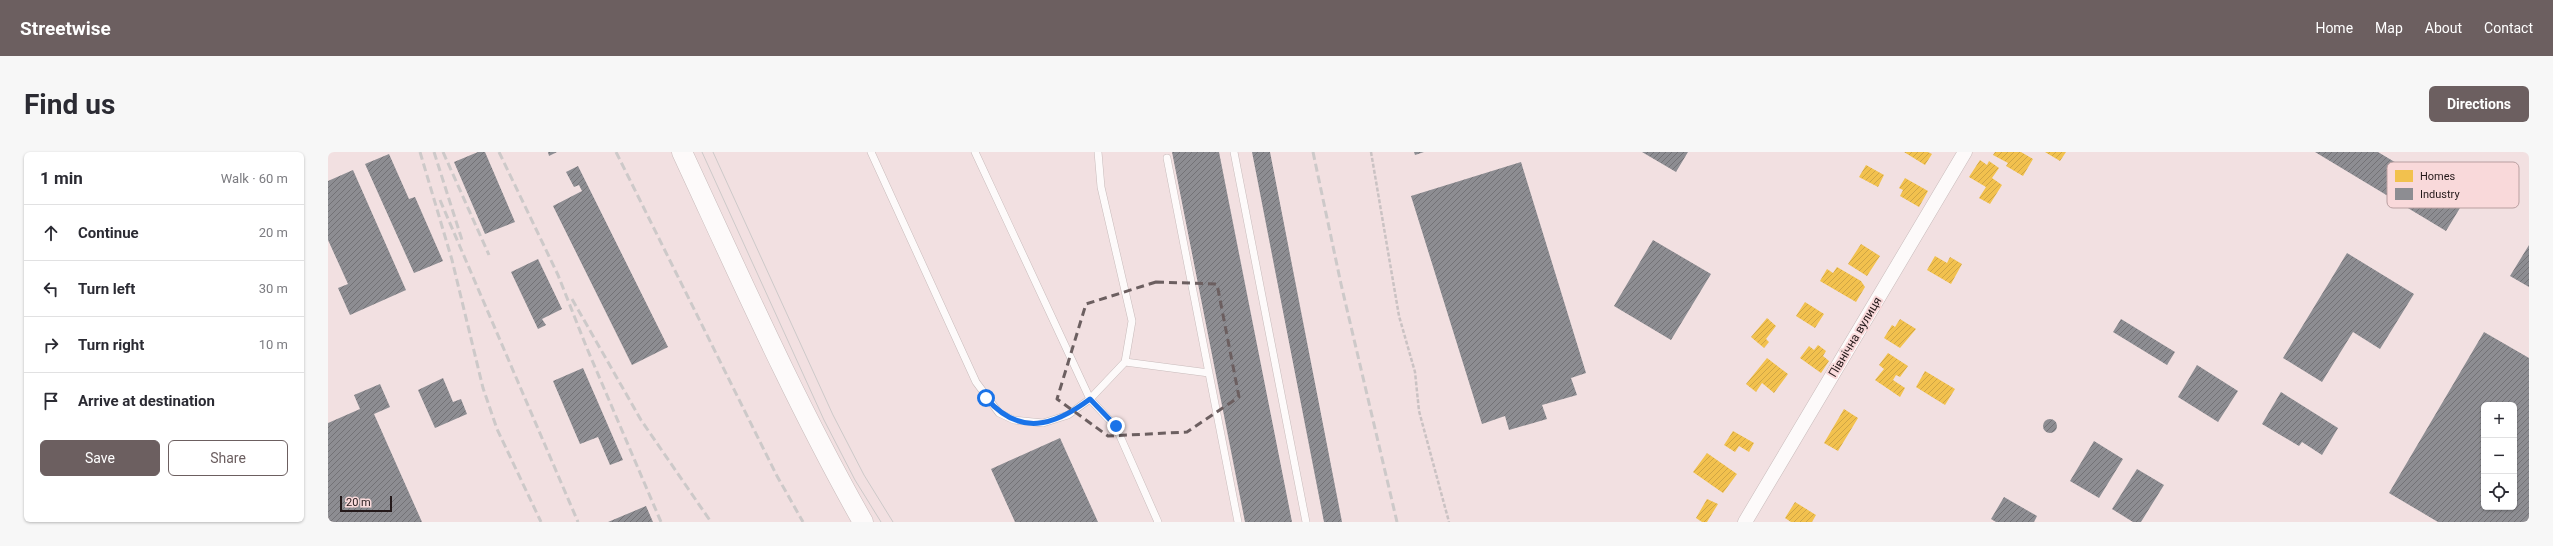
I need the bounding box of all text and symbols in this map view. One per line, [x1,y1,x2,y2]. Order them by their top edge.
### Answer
text: Streetwise [20,17,111,40]
text: Home [2315,20,2353,36]
text: Map [2375,20,2403,36]
text: About [2425,20,2462,36]
text: Contact [2484,20,2533,36]
button: Directions [2429,86,2529,122]
text: Find us [24,88,115,121]
legend [2387,162,2519,208]
text: 1 min [40,168,83,188]
text: Homes [2420,170,2456,183]
text: Walk · 60 m [221,171,288,186]
text: Industry [2420,188,2460,201]
icon: ahead [40,222,62,244]
text: Continue [78,224,139,242]
text: 20 m [259,225,288,240]
icon: left [40,278,62,300]
text: Turn left [78,280,135,298]
text: 30 m [259,281,288,296]
street label: Північна вулиця [1826,294,1884,380]
icon: right [40,334,62,356]
text: Turn right [78,336,144,354]
text: 10 m [259,337,288,352]
route start [977,389,995,407]
icon: arrive [40,390,62,412]
text: Arrive at destination [78,392,215,410]
map controls [2481,402,2517,510]
button: + [2481,402,2517,438]
route end [1107,417,1125,435]
button: − [2481,438,2517,474]
button: Save [40,440,160,476]
button: Share [168,440,288,476]
button: locate [2481,474,2517,510]
scale bar [340,494,392,513]
text: 20 m [346,496,371,509]

